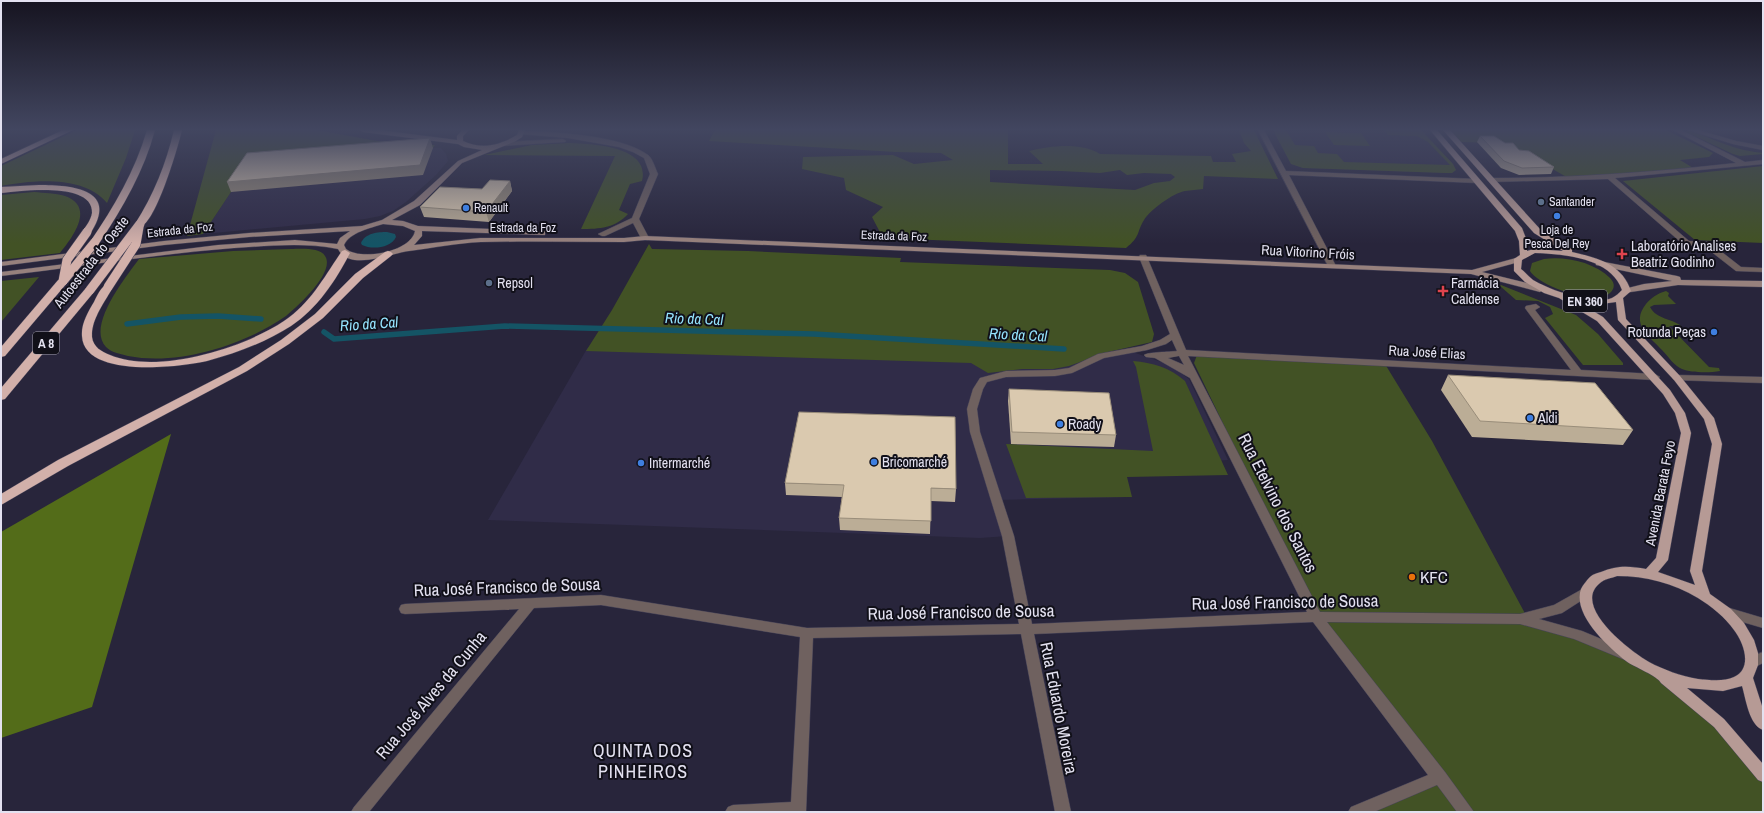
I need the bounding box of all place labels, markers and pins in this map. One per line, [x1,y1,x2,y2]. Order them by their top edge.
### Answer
place label: Santander [1549,194,1595,210]
marker: Santander [1536,197,1546,207]
place label: Renault [474,200,508,216]
marker: Renault [461,203,471,213]
marker: Loja de Pesca Del Rey [1552,211,1562,221]
place label: Loja de Pesca Del Rey [1524,222,1590,252]
place label: Laboratório Analises Beatriz Godinho [1631,237,1737,271]
marker: Laboratório Analises Beatriz Godinho [1616,248,1628,260]
place label: Repsol [497,274,533,292]
place label: Farmácia Caldense [1451,274,1500,308]
marker: Repsol [484,278,494,288]
marker: Farmácia Caldense [1438,286,1448,296]
place label: Rotunda Peças [1628,323,1706,341]
marker: Rotunda Peças [1709,327,1719,337]
place label: Aldi [1537,409,1558,427]
marker: Aldi [1525,413,1535,423]
place label: Roady [1068,415,1101,433]
marker: Roady [1055,419,1065,429]
place label: Bricomarché [882,453,947,471]
place label: Intermarché [649,454,710,472]
marker: Bricomarché [869,457,879,467]
marker: Intermarché [636,458,646,468]
place label: KFC [1420,565,1448,588]
marker: KFC [1407,572,1417,582]

